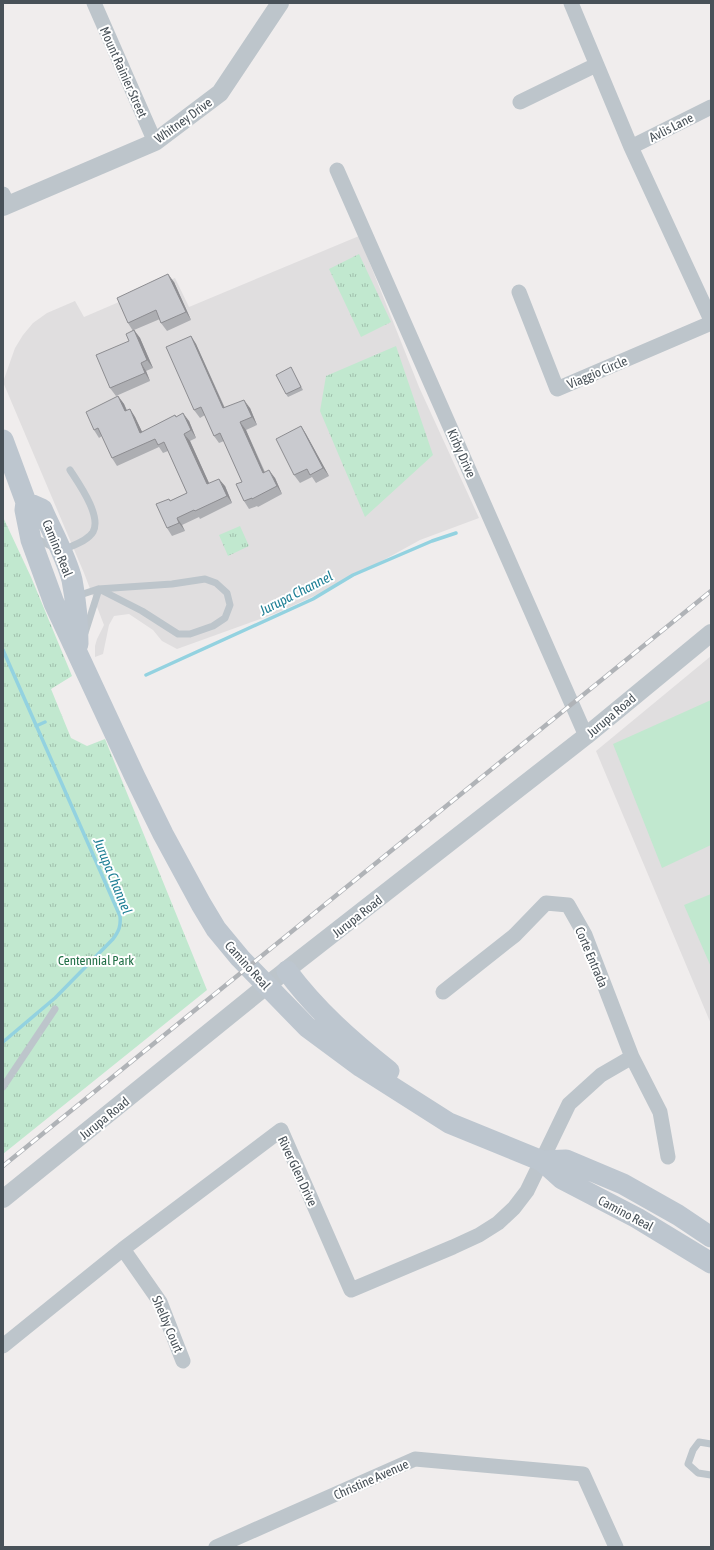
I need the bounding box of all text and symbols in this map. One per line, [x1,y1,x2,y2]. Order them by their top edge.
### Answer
street label: Mount Rainier Street [97,24,150,120]
street label: Whitney Drive [152,95,215,146]
street label: Avlis Lane [647,110,696,145]
street label: Viaggio Circle [565,353,630,392]
street label: Kirby Drive [444,427,479,480]
street label: Camino Real [39,517,76,579]
water label: Jurupa Channel [256,567,336,619]
street label: Jurupa Road [584,691,639,740]
water label: Jurupa Channel [90,835,136,917]
street label: Jurupa Road [329,892,385,941]
street label: Corte Entrada [572,925,611,990]
street label: Camino Real [222,938,274,993]
park label: Centennial Park [58,953,134,968]
street label: Jurupa Road [77,1094,132,1143]
street label: River Glen Drive [275,1134,320,1209]
street label: Camino Real [596,1193,656,1234]
street label: Shelby Court [149,1294,186,1355]
street label: Christine Avenue [331,1456,411,1503]

